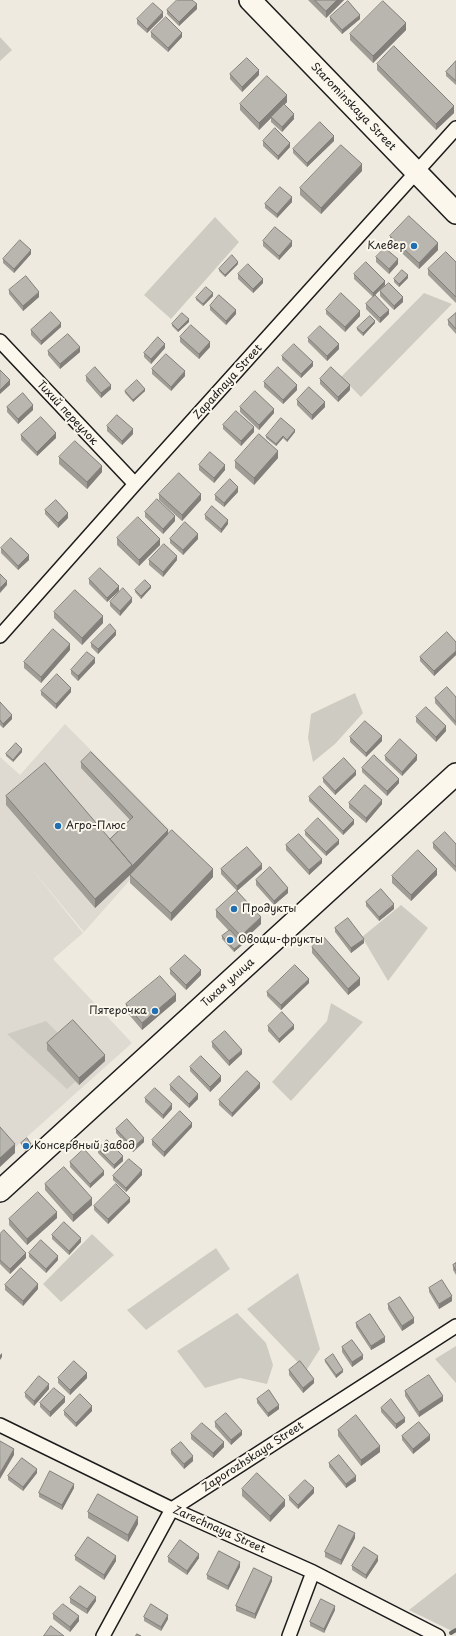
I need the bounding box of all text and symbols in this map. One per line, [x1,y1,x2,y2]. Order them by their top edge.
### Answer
street label: Starominskaya Street [308,60,398,154]
place label: Клевер [367,239,406,253]
marker: Клевер [409,241,419,251]
street label: Zapadnaya Street [191,342,265,422]
street label: Тихий переулок [34,378,100,448]
place label: Агро-Плюс [66,819,126,833]
marker: Агро-Плюс [53,821,63,831]
place label: Продукты [242,902,296,916]
marker: Продукты [229,904,239,914]
place label: Овощи-фрукты [238,933,323,947]
marker: Овощи-фрукты [225,935,235,945]
street label: Тихая улица [199,956,257,1010]
place label: Пятерочка [89,1004,147,1018]
marker: Пятерочка [150,1006,160,1016]
place label: Консервный завод [34,1139,135,1153]
marker: Консервный завод [21,1141,31,1151]
street label: Zaporozhskaya Street [200,1419,306,1495]
street label: Zarechnaya Street [171,1504,267,1556]

